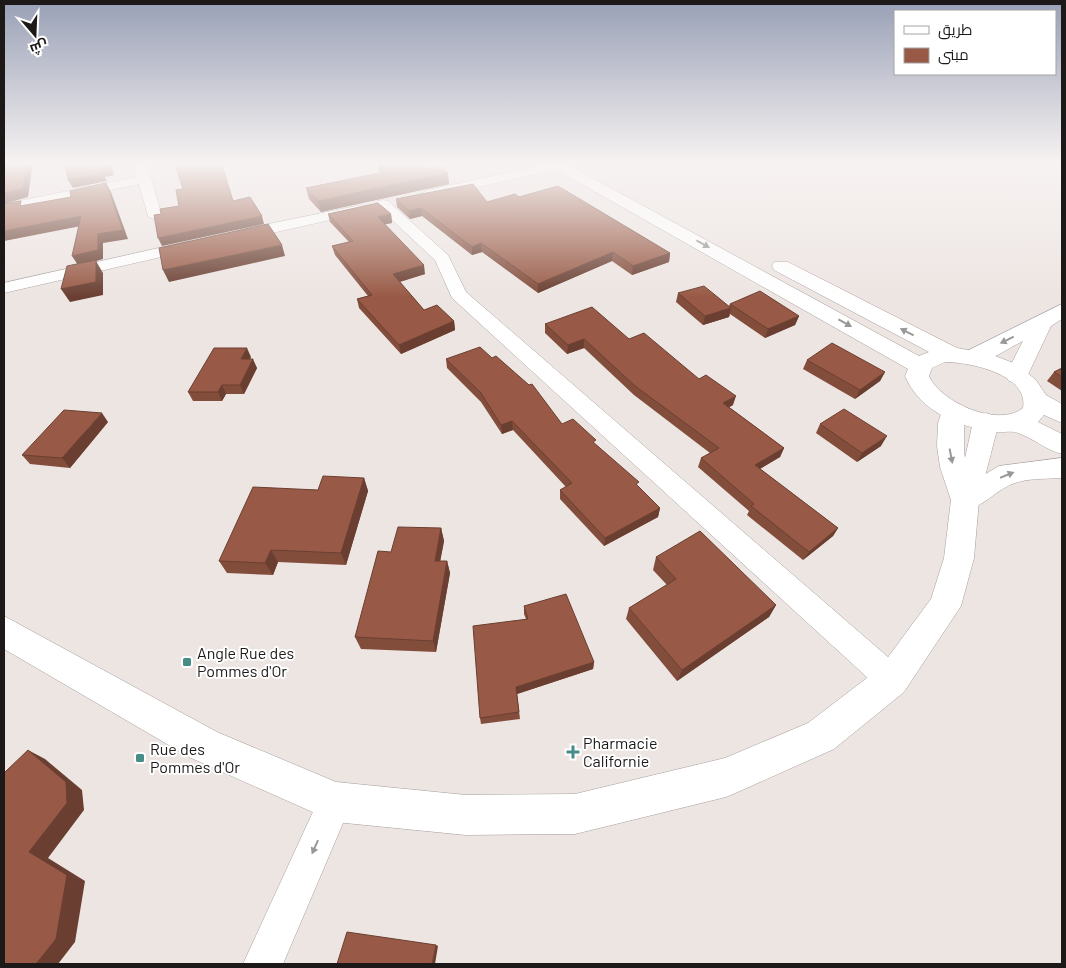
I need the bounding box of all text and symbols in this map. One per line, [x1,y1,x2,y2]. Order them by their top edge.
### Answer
north arrow [10,10,60,60]
legend [894,10,1056,75]
text: طريق [938,20,972,40]
text: ش [28,36,51,59]
text: مبنى [938,45,969,65]
one-way arrow [696,240,709,249]
one-way arrow [838,319,852,327]
one-way arrow [900,328,914,336]
one-way arrow [1000,336,1014,344]
one-way arrow [947,449,955,465]
one-way arrow [1000,471,1015,479]
place label: Angle Rue des Pommes d'Or [197,643,294,680]
marker: Angle Rue des Pommes d'Or [181,656,193,668]
place label: Pharmacie Californie [583,733,657,770]
place label: Rue des Pommes d'Or [150,739,240,776]
marker: Pharmacie Californie [567,746,579,758]
marker: Rue des Pommes d'Or [134,752,146,764]
one-way arrow [311,840,319,854]

